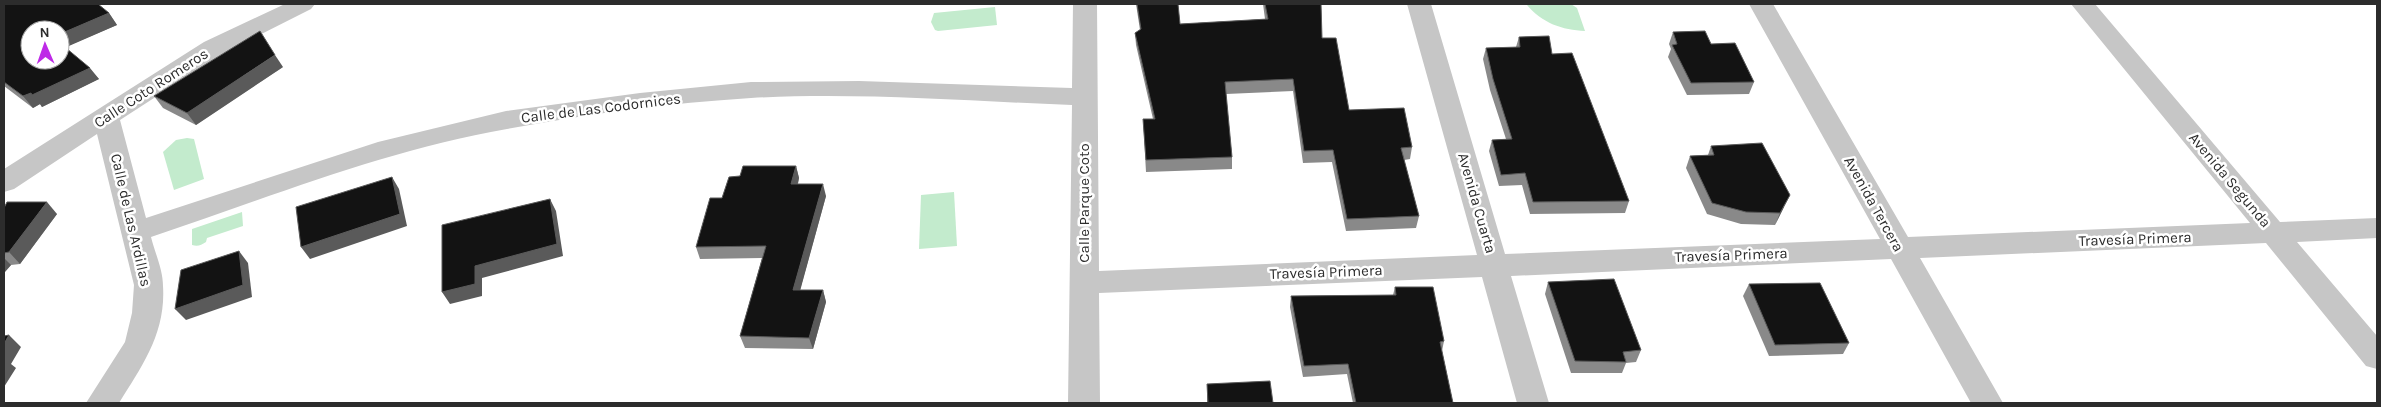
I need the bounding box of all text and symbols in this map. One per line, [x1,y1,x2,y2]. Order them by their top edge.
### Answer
north arrow [20,20,70,70]
text: N [39,24,50,41]
street label: Calle Coto Romeros [91,44,211,132]
street label: Calle de Las Codornices [520,89,682,127]
street label: Avenida Segunda [2185,129,2275,231]
street label: Calle Parque Coto [1075,143,1093,263]
street label: Avenida Cuarta [1454,151,1500,255]
street label: Calle de Las Ardillas [107,152,155,288]
street label: Avenida Tercera [1840,153,1908,255]
street label: Travesía Primera [2078,228,2192,250]
street label: Travesía Primera [1674,244,1788,266]
street label: Travesía Primera [1269,261,1383,283]

